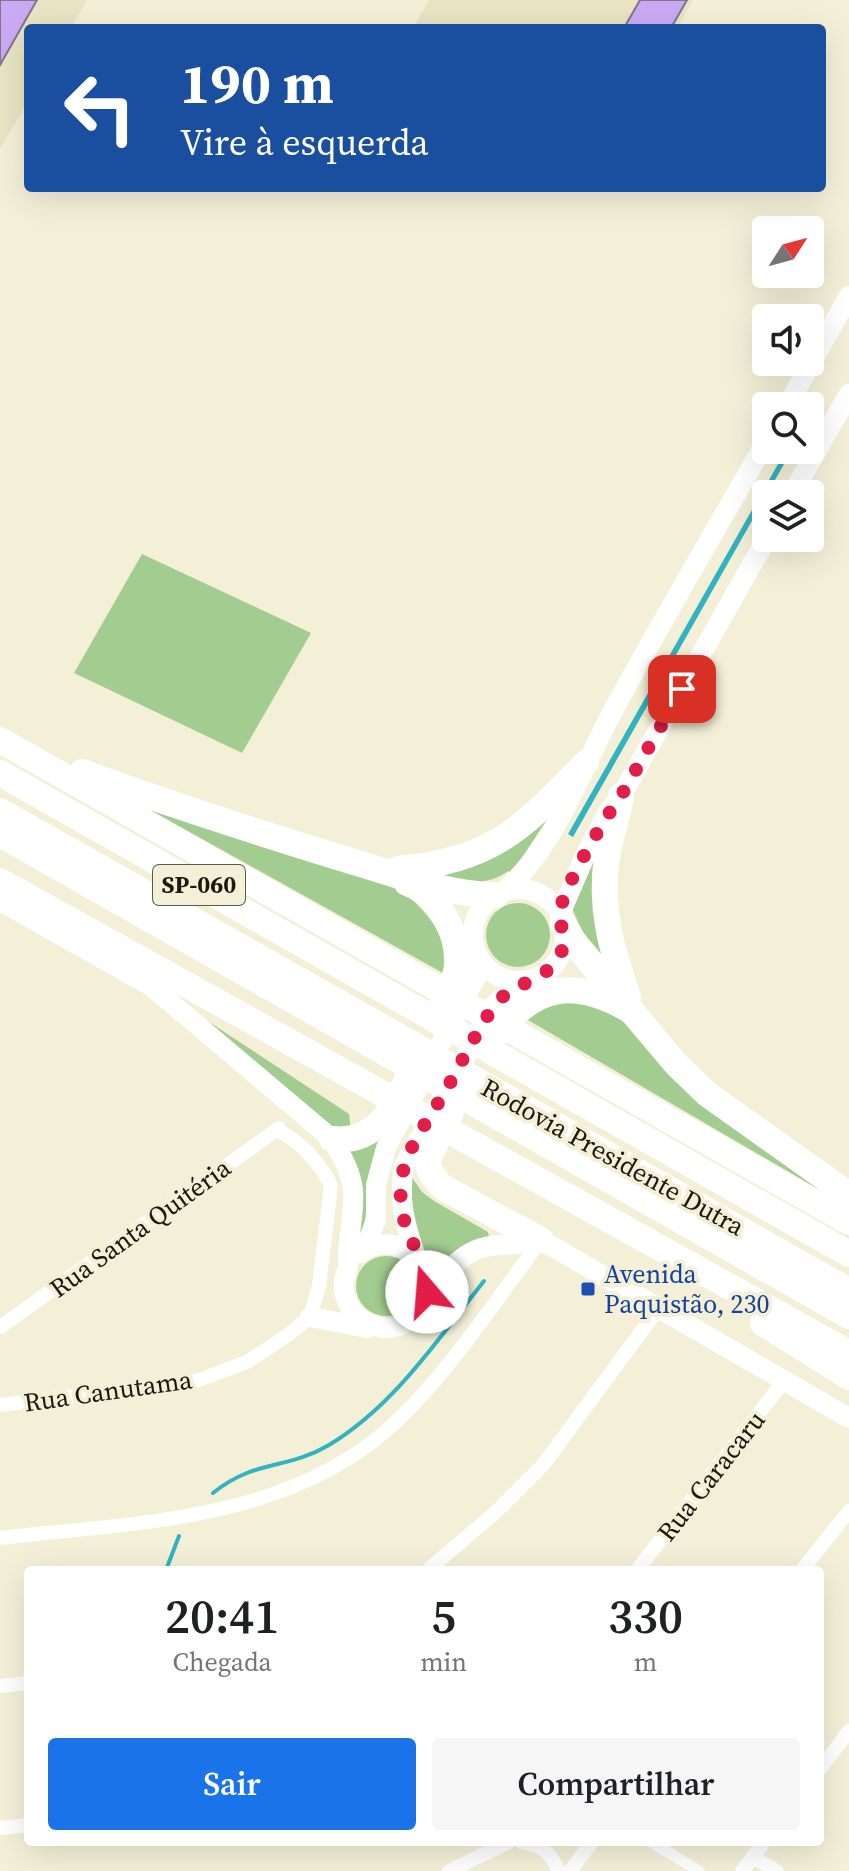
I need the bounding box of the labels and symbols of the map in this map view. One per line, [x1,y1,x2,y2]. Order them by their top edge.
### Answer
north arrow [752,216,824,288]
pin [648,655,716,723]
road number: SP-060 [153,865,245,905]
street label: Rodovia Presidente Dutra [475,1070,752,1245]
street label: Rua Santa Quitéria [42,1150,239,1306]
position arrow [385,1250,469,1334]
place label: Avenida Paquistão, 230 [604,1256,770,1322]
marker: Avenida Paquistão, 230 [579,1280,597,1298]
street label: Rua Canutama [22,1361,195,1421]
street label: Rua Caracaru [649,1403,773,1549]

